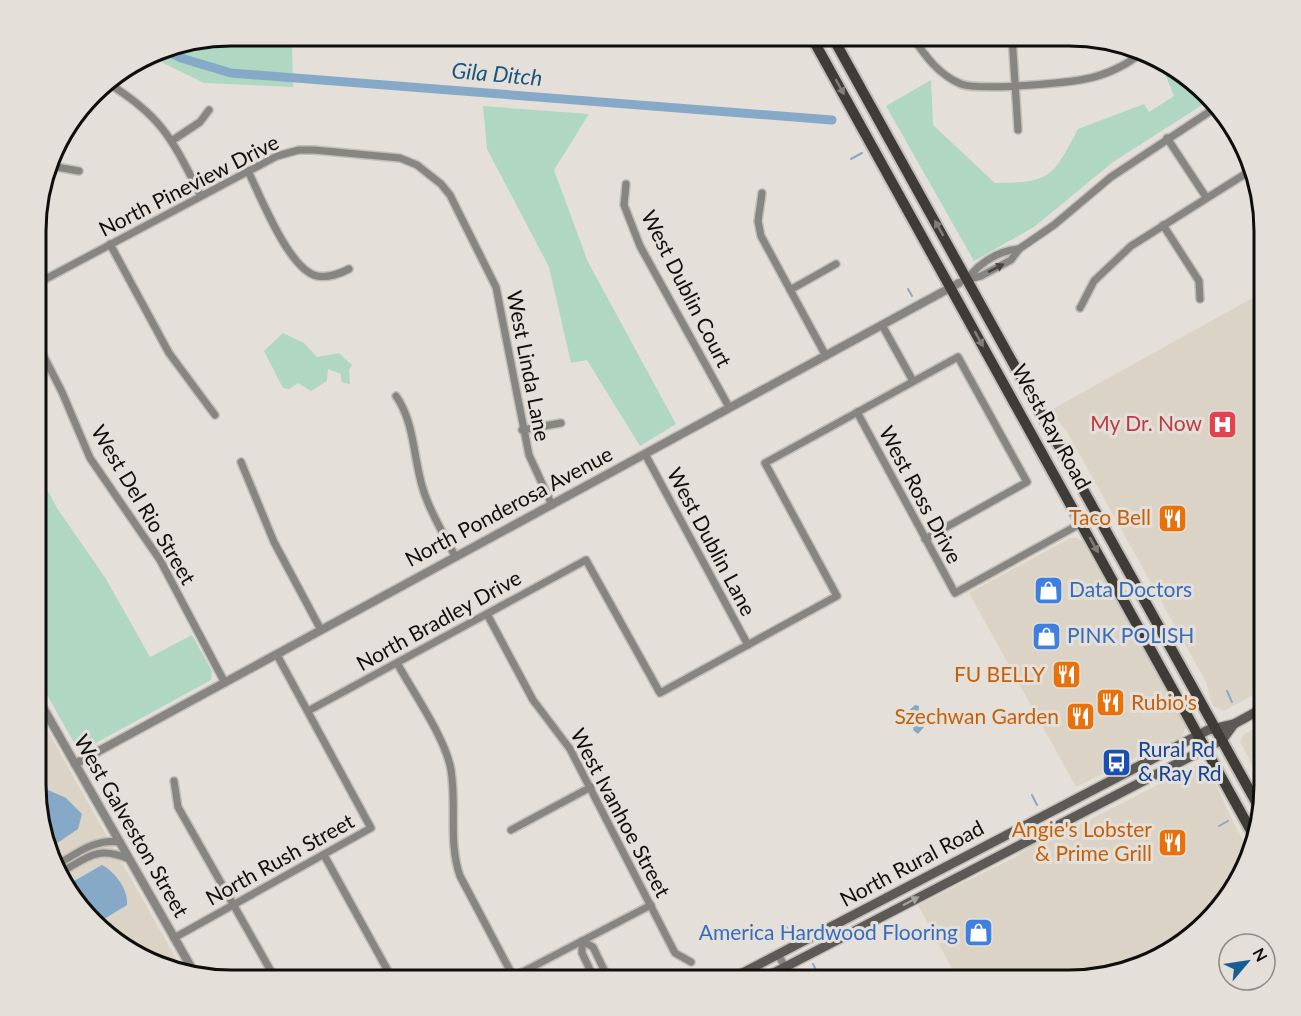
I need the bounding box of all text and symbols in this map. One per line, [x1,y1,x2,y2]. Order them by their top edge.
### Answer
water label: Gila Ditch [451,56,544,91]
one-way arrow [834,79,844,96]
street label: North Pineview Drive [94,128,282,241]
street label: West Dublin Court [637,206,738,371]
one-way arrow [934,219,944,236]
one-way arrow [987,263,1004,273]
street label: West Linda Lane [503,288,556,443]
one-way arrow [974,331,984,348]
street label: West Ray Road [1008,359,1097,493]
hospital icon: My Dr. Now [1207,408,1239,440]
place label: My Dr. Now [1090,410,1203,435]
street label: West Del Rio Street [87,420,202,589]
street label: West Ross Drive [875,421,968,567]
street label: North Ponderosa Avenue [400,440,616,571]
street label: West Dublin Lane [663,463,762,620]
restaurant icon: Taco Bell [1156,502,1188,534]
place label: Taco Bell [1069,504,1151,529]
one-way arrow [1089,537,1099,554]
street label: North Bradley Drive [352,564,525,675]
shop icon: Data Doctors [1032,574,1064,606]
place label: Data Doctors [1069,576,1192,601]
shop icon: PINK POLISH [1030,620,1062,652]
place label: PINK POLISH [1067,622,1194,647]
restaurant icon: FU BELLY [1050,659,1082,691]
place label: FU BELLY [954,661,1046,686]
restaurant icon: Rubio's [1094,687,1126,719]
place label: Rubio's [1131,689,1197,714]
restaurant icon: Szechwan Garden [1064,701,1096,733]
place label: Szechwan Garden [894,703,1059,728]
street label: West Ivanhoe Street [566,724,677,901]
street label: West Galveston Street [70,729,195,921]
place label: Rural Rd & Ray Rd [1138,736,1222,785]
bus stop icon: Rural Rd & Ray Rd [1101,746,1133,778]
street label: North Rush Street [201,807,358,910]
street label: North Rural Road [835,814,987,911]
place label: Angie's Lobster & Prime Grill [1012,816,1152,865]
restaurant icon: Angie's Lobster & Prime Grill [1157,826,1189,858]
one-way arrow [903,896,920,906]
shop icon: America Hardwood Flooring [963,917,995,949]
place label: America Hardwood Flooring [699,919,958,944]
north arrow [1217,932,1277,992]
text: N [1249,944,1272,964]

